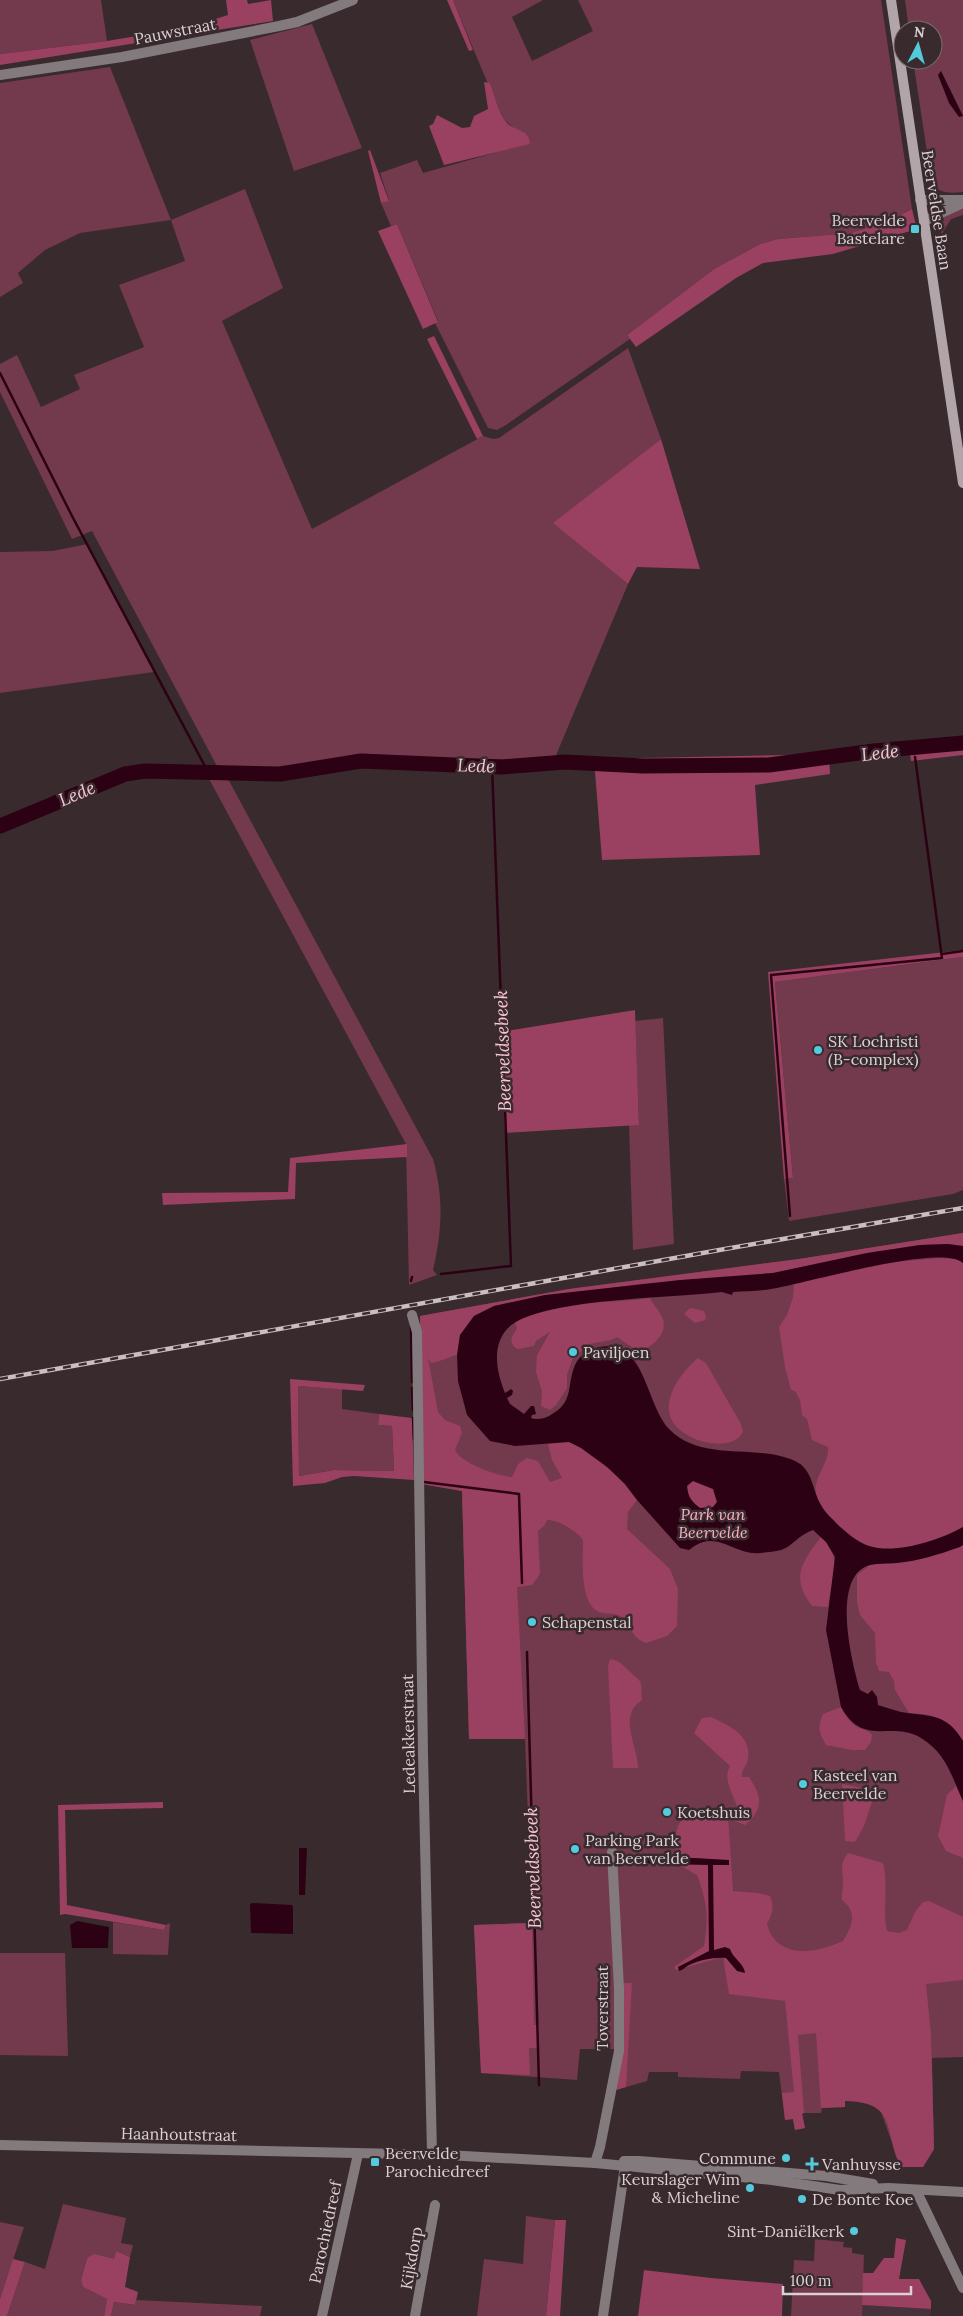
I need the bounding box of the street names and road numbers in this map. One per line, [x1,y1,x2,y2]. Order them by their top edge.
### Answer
street label: Pauwstraat [132,13,218,49]
street label: Beerveldse Baan [918,149,956,272]
street label: Ledeakkerstraat [397,1673,419,1794]
street label: Toverstraat [592,1965,612,2051]
street label: Haanhoutstraat [121,2123,238,2145]
street label: Parochiedreef [304,2177,346,2285]
street label: Kijkdorp [396,2225,426,2291]

